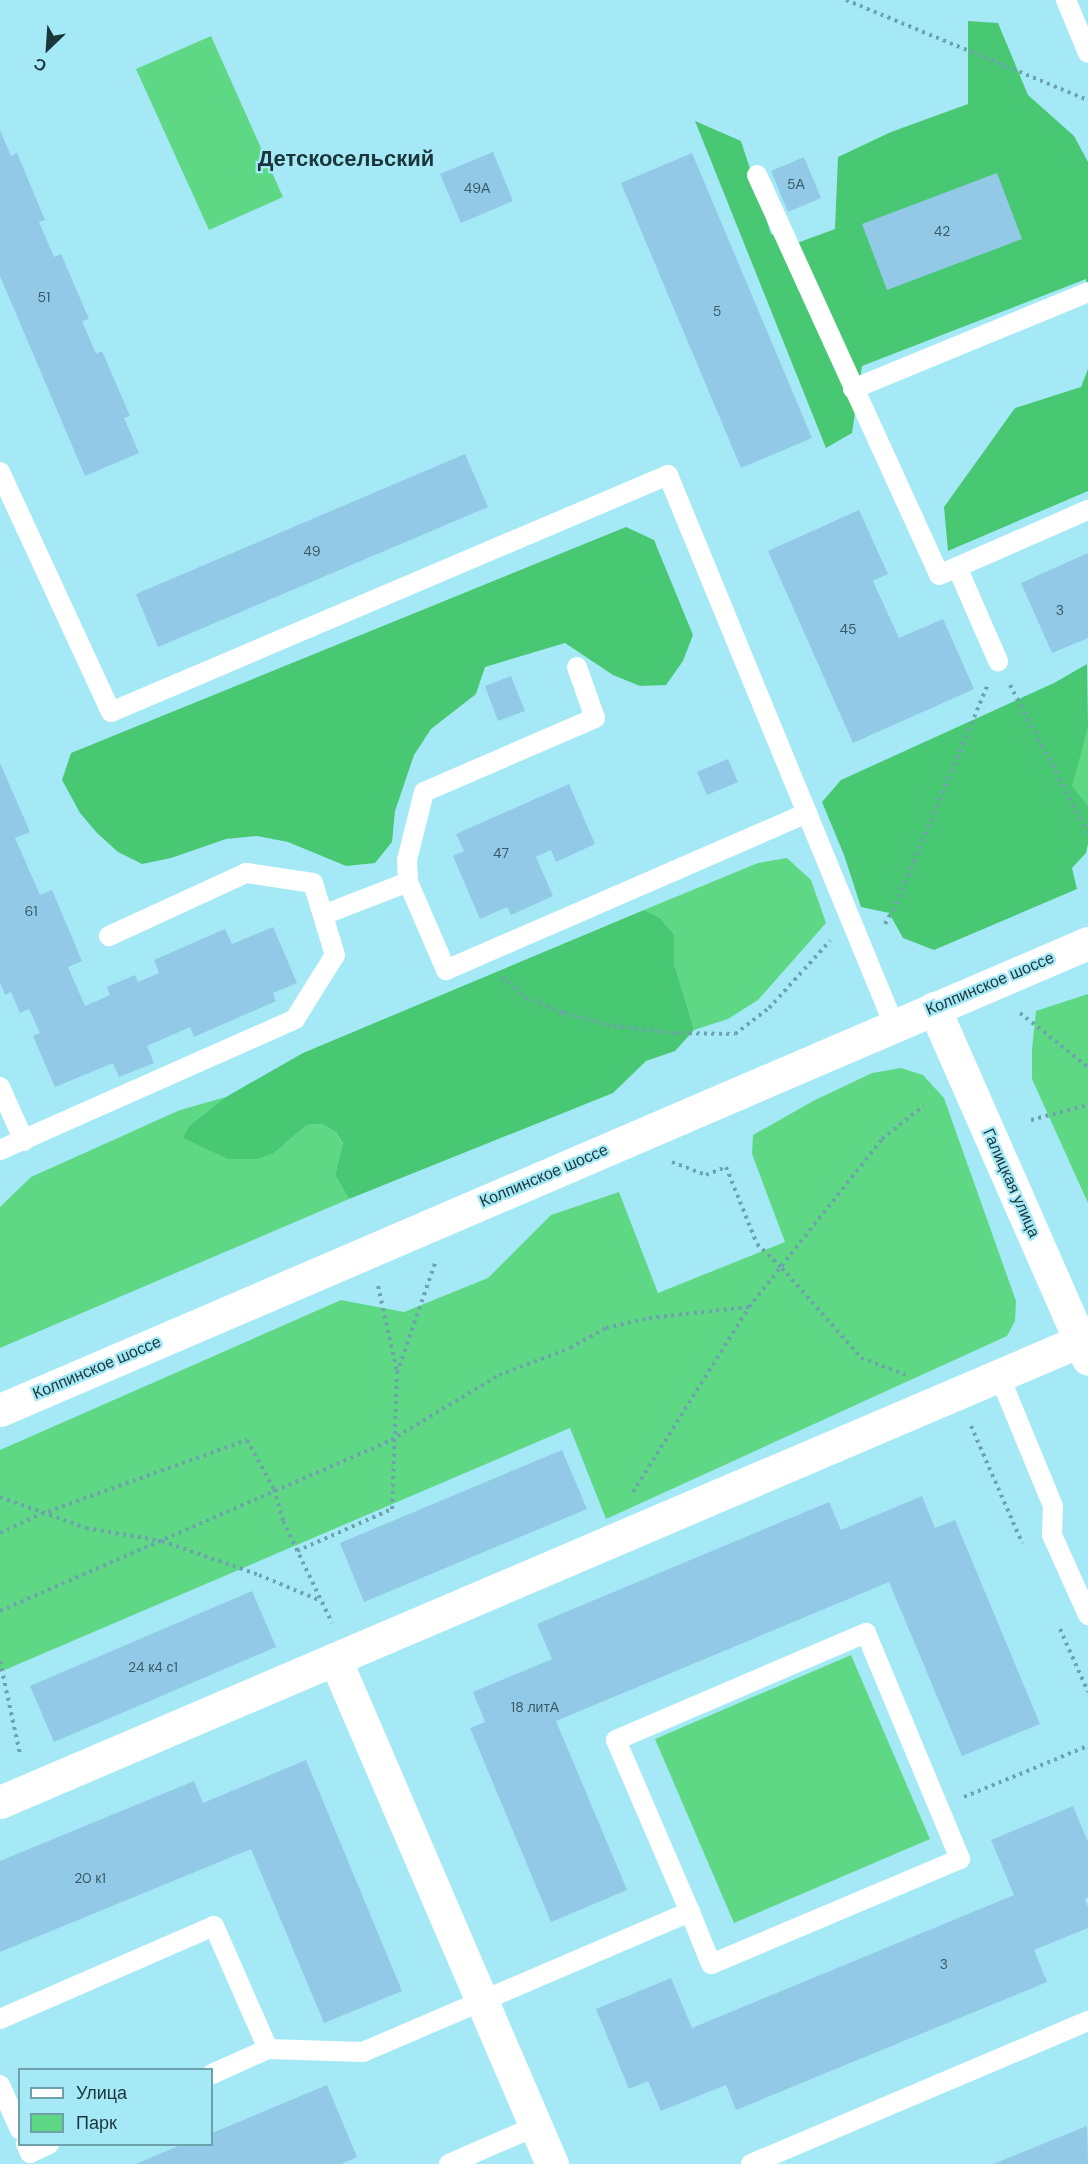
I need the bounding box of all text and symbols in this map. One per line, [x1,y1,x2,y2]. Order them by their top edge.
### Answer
north arrow [18,18,78,78]
text: С [31,53,50,77]
district label: Детскосельский [258,146,434,172]
house number: 5А [787,176,805,192]
house number: 49А [464,180,490,196]
house number: 42 [934,223,950,239]
house number: 51 [38,289,50,305]
house number: 5 [713,303,721,319]
house number: 49 [303,543,321,559]
house number: 3 [1056,602,1064,618]
house number: 45 [839,621,857,637]
house number: 47 [493,845,509,861]
house number: 61 [24,903,38,919]
street label: Колпинское шоссе [923,948,1057,1020]
street label: Галицкая улица [978,1126,1044,1240]
street label: Колпинское шоссе [477,1140,611,1212]
street label: Колпинское шоссе [30,1332,164,1404]
house number: 24 к4 с1 [128,1659,178,1675]
house number: 18 литА [511,1699,559,1715]
house number: 20 к1 [74,1870,106,1886]
house number: 3 [940,1956,948,1972]
legend [18,2068,213,2146]
text: Улица [76,2081,127,2105]
text: Парк [76,2111,117,2135]

